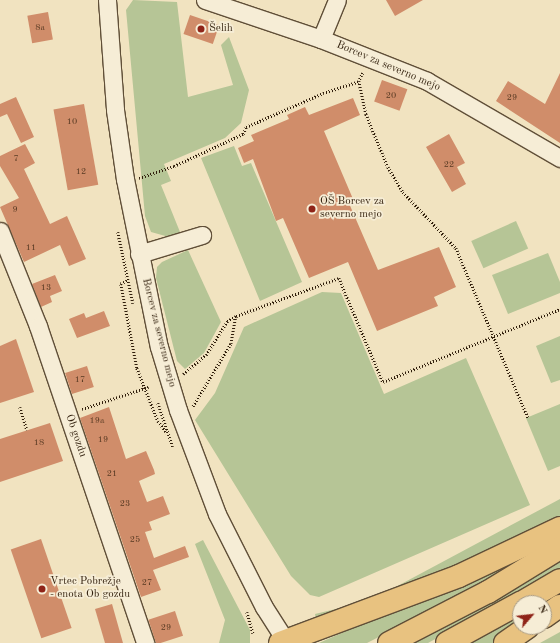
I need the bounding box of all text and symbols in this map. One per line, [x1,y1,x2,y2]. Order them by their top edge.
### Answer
place label: Šelih [209,22,233,36]
house number: 8a [35,23,45,33]
marker: Šelih [196,24,206,34]
street label: Borcev za severno mejo [334,39,442,95]
house number: 20 [386,91,396,101]
house number: 29 [507,93,517,103]
house number: 10 [67,117,77,127]
house number: 7 [13,154,19,164]
house number: 22 [444,160,454,170]
house number: 12 [76,167,86,177]
place label: OŠ Borcev za severno mejo [320,196,384,222]
marker: OŠ Borcev za severno mejo [307,204,317,214]
house number: 9 [12,205,18,215]
house number: 11 [26,243,36,253]
street label: Borcev za severno mejo [138,277,178,389]
house number: 13 [41,283,51,293]
house number: 17 [75,375,85,385]
street label: Ob gozdu [62,413,88,459]
house number: 19a [90,416,104,426]
house number: 19 [98,435,108,445]
house number: 18 [34,438,44,448]
house number: 21 [107,469,117,479]
house number: 23 [120,499,130,509]
house number: 25 [130,535,140,545]
place label: Vrtec Pobrežje - enota Ob gozdu [50,576,130,602]
house number: 27 [142,578,152,588]
marker: Vrtec Pobrežje - enota Ob gozdu [37,584,47,594]
north arrow [512,595,552,635]
text: N [535,603,549,616]
house number: 29 [161,623,171,633]

